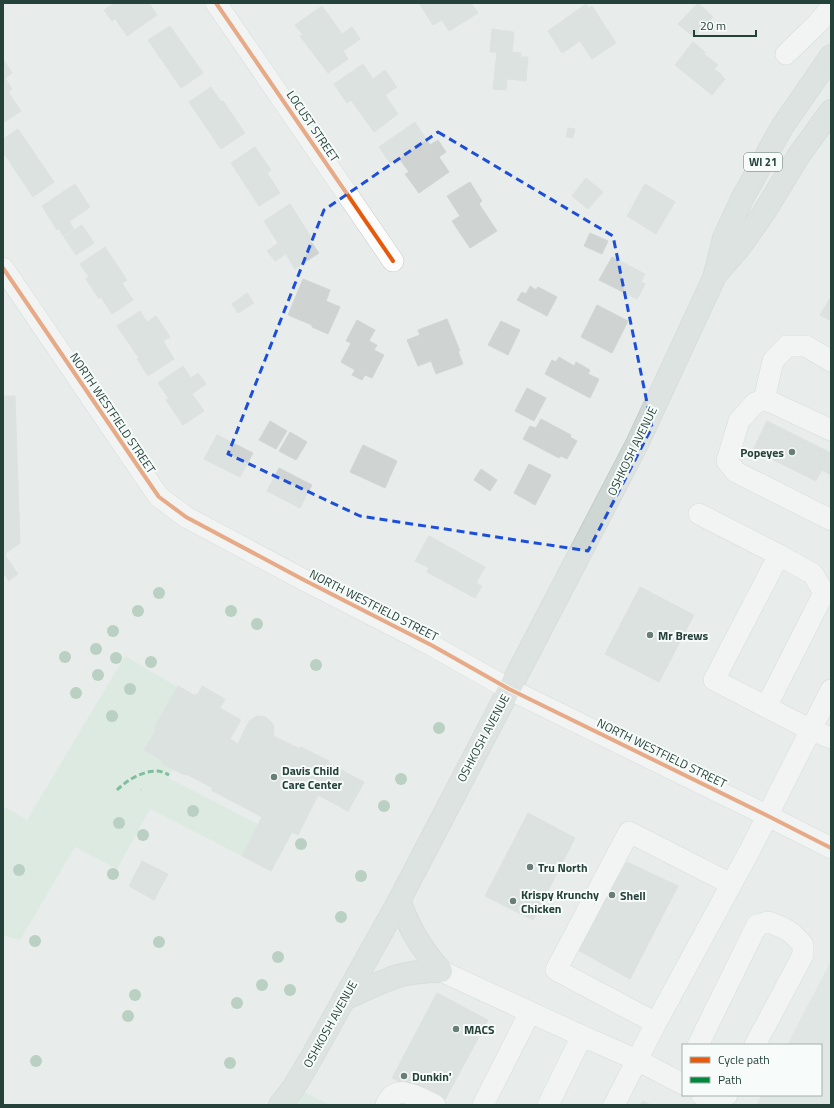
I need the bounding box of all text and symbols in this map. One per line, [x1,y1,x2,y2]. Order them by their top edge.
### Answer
scale bar [694,12,756,38]
text: 20 m [700,16,726,35]
street label: LOCUST STREET [282,86,344,166]
road number: WI 21 [744,153,782,171]
street label: NORTH WESTFIELD STREET [65,349,161,478]
street label: OSHKOSH AVENUE [602,403,662,499]
place label: Popeyes [740,443,784,462]
marker: Popeyes [787,447,797,457]
street label: NORTH WESTFIELD STREET [306,564,442,646]
place label: Mr Brews [658,626,709,645]
marker: Mr Brews [645,630,655,640]
street label: OSHKOSH AVENUE [452,690,514,785]
street label: NORTH WESTFIELD STREET [594,713,731,793]
place label: Davis Child Care Center [282,761,343,794]
marker: Davis Child Care Center [269,772,279,782]
place label: Tru North [538,858,588,877]
marker: Tru North [525,862,535,872]
place label: Krispy Krunchy Chicken [521,885,599,918]
place label: Shell [620,886,646,905]
marker: Shell [607,890,617,900]
marker: Krispy Krunchy Chicken [508,896,518,906]
street label: OSHKOSH AVENUE [298,977,362,1071]
place label: MACS [464,1020,495,1039]
marker: MACS [451,1024,461,1034]
legend [682,1044,822,1096]
text: Cycle path [718,1050,770,1069]
place label: Dunkin' [412,1067,452,1086]
text: Path [718,1070,742,1089]
marker: Dunkin' [399,1071,409,1081]

